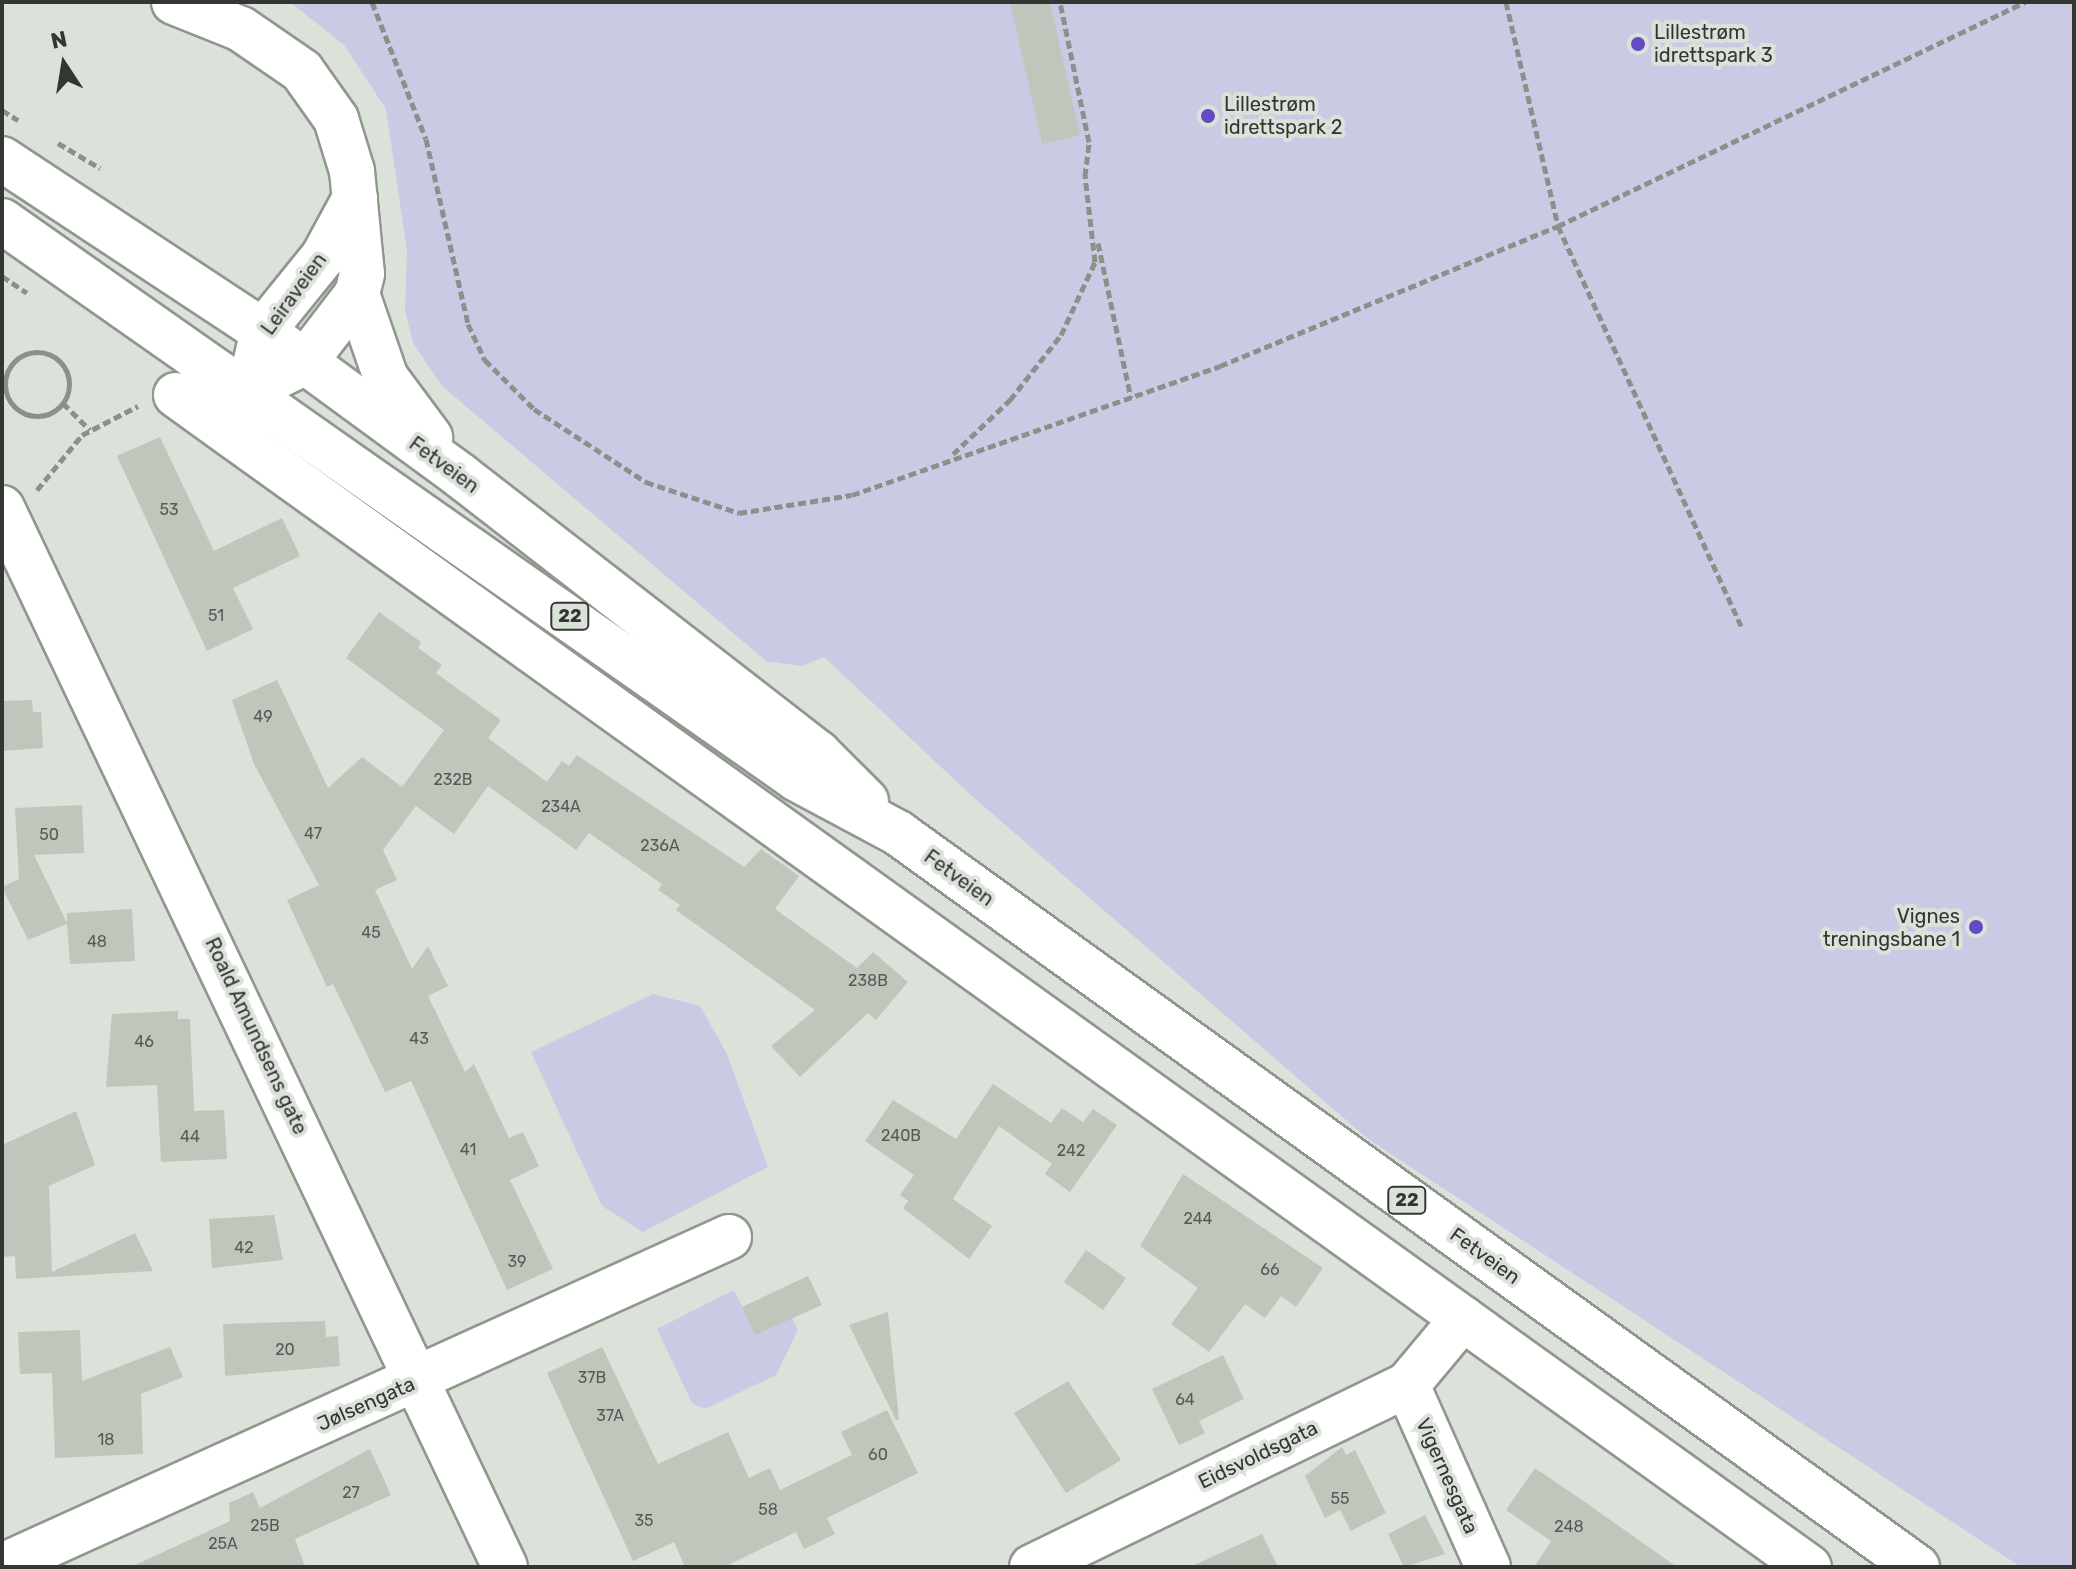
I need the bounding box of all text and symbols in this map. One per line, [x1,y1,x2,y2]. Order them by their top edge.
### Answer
place label: Lillestrøm idrettspark 3 [1654,20,1773,67]
north arrow [24,24,104,104]
text: N [48,25,69,55]
marker: Lillestrøm idrettspark 3 [1629,35,1647,53]
place label: Lillestrøm idrettspark 2 [1224,92,1343,139]
marker: Lillestrøm idrettspark 2 [1199,107,1217,125]
street label: Leiraveien [256,248,332,340]
street label: Fetveien [404,432,484,498]
house number: 53 [159,500,179,520]
road number: 22 [550,602,590,630]
house number: 51 [208,606,224,626]
house number: 49 [253,707,273,727]
house number: 232B [433,770,473,790]
house number: 234A [541,797,581,817]
house number: 47 [304,824,322,844]
house number: 50 [39,825,59,845]
house number: 236A [640,836,680,856]
street label: Fetveien [919,845,999,911]
place label: Vignes treningsbane 1 [1823,904,1960,951]
marker: Vignes treningsbane 1 [1967,918,1985,936]
house number: 45 [361,923,381,943]
house number: 48 [87,932,107,952]
street label: Roald Amundsens gate [200,934,312,1138]
house number: 238B [848,971,888,991]
house number: 43 [409,1029,429,1049]
house number: 46 [134,1032,154,1052]
house number: 240B [881,1126,921,1146]
house number: 44 [180,1127,200,1147]
house number: 41 [460,1140,476,1160]
house number: 242 [1057,1141,1085,1161]
road number: 22 [1387,1186,1427,1214]
house number: 244 [1183,1209,1213,1229]
street label: Fetveien [1445,1223,1525,1289]
house number: 42 [234,1238,254,1258]
house number: 39 [507,1252,527,1272]
house number: 66 [1260,1260,1280,1280]
house number: 20 [275,1340,295,1360]
house number: 37B [578,1368,606,1388]
street label: Jølsengata [313,1372,419,1436]
house number: 64 [1175,1390,1195,1410]
house number: 37A [596,1406,624,1426]
street label: Vigernesgata [1411,1415,1483,1537]
street label: Eidsvoldsgata [1194,1416,1322,1494]
house number: 18 [97,1430,115,1450]
house number: 60 [868,1445,888,1465]
house number: 27 [342,1483,360,1503]
house number: 55 [1330,1489,1350,1509]
house number: 58 [758,1500,778,1520]
house number: 35 [634,1511,654,1531]
house number: 25B [250,1516,280,1536]
house number: 248 [1554,1517,1584,1537]
house number: 25A [208,1534,238,1554]

